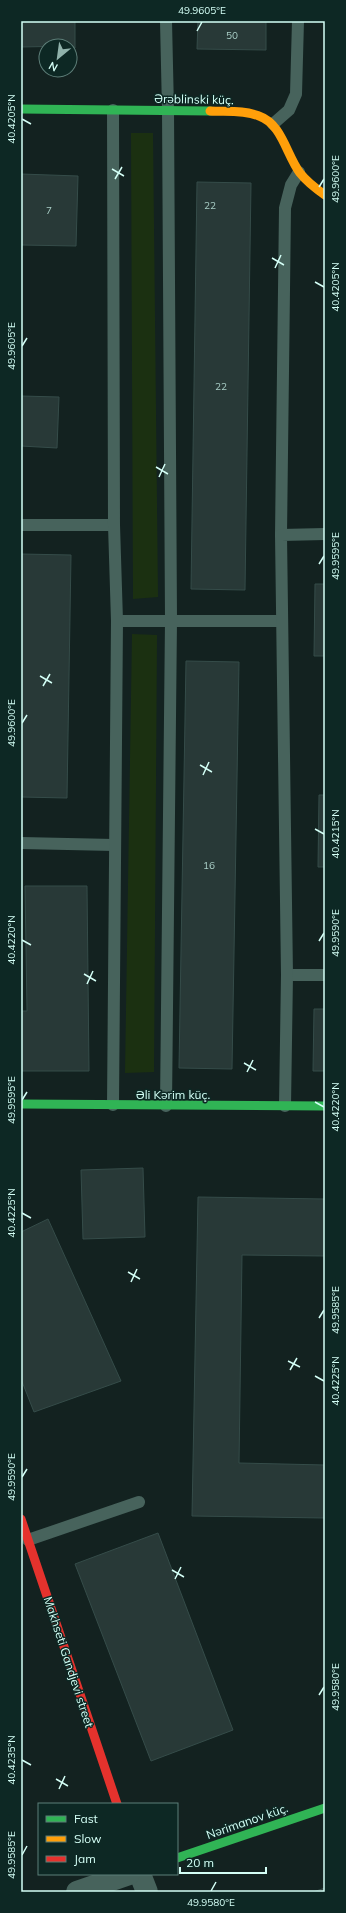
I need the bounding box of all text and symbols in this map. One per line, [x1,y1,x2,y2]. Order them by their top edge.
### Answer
text: 49.9605°E [178,4,226,17]
house number: 50 [226,29,238,42]
north arrow [38,38,78,78]
text: N [46,59,60,75]
street label: Ərəblinski küç. [154,91,234,107]
text: 40.4205°N [5,94,18,144]
text: 49.9600°E [329,155,342,203]
house number: 22 [204,199,216,212]
house number: 7 [46,204,52,217]
text: 40.4205°N [329,262,342,312]
text: 49.9605°E [5,322,18,370]
house number: 22 [215,380,227,393]
text: 49.9595°E [329,532,342,580]
text: 49.9600°E [5,699,18,747]
text: 40.4215°N [329,809,342,859]
house number: 16 [203,859,215,872]
text: 49.9590°E [329,909,342,957]
text: 40.4220°N [5,915,18,965]
text: 49.9595°E [5,1076,18,1124]
text: 40.4220°N [329,1082,342,1132]
street label: Əli Kərim küç. [136,1087,210,1102]
text: 40.4225°N [5,1188,18,1238]
text: 49.9585°E [329,1286,342,1334]
text: 40.4225°N [329,1356,342,1406]
text: 49.9590°E [5,1453,18,1501]
street label: Makhseti Gandjevi street [41,1595,97,1729]
text: 49.9580°E [329,1663,342,1711]
text: 40.4235°N [5,1735,18,1785]
street label: Nərimanov küç. [204,1800,290,1842]
legend [38,1803,178,1875]
text: Fast [74,1811,98,1826]
text: 49.9585°E [5,1831,18,1879]
text: Slow [74,1831,102,1846]
scale bar [180,1849,266,1875]
text: Jam [74,1851,96,1866]
text: 20 m [186,1855,214,1870]
text: 49.9580°E [187,1896,235,1909]

